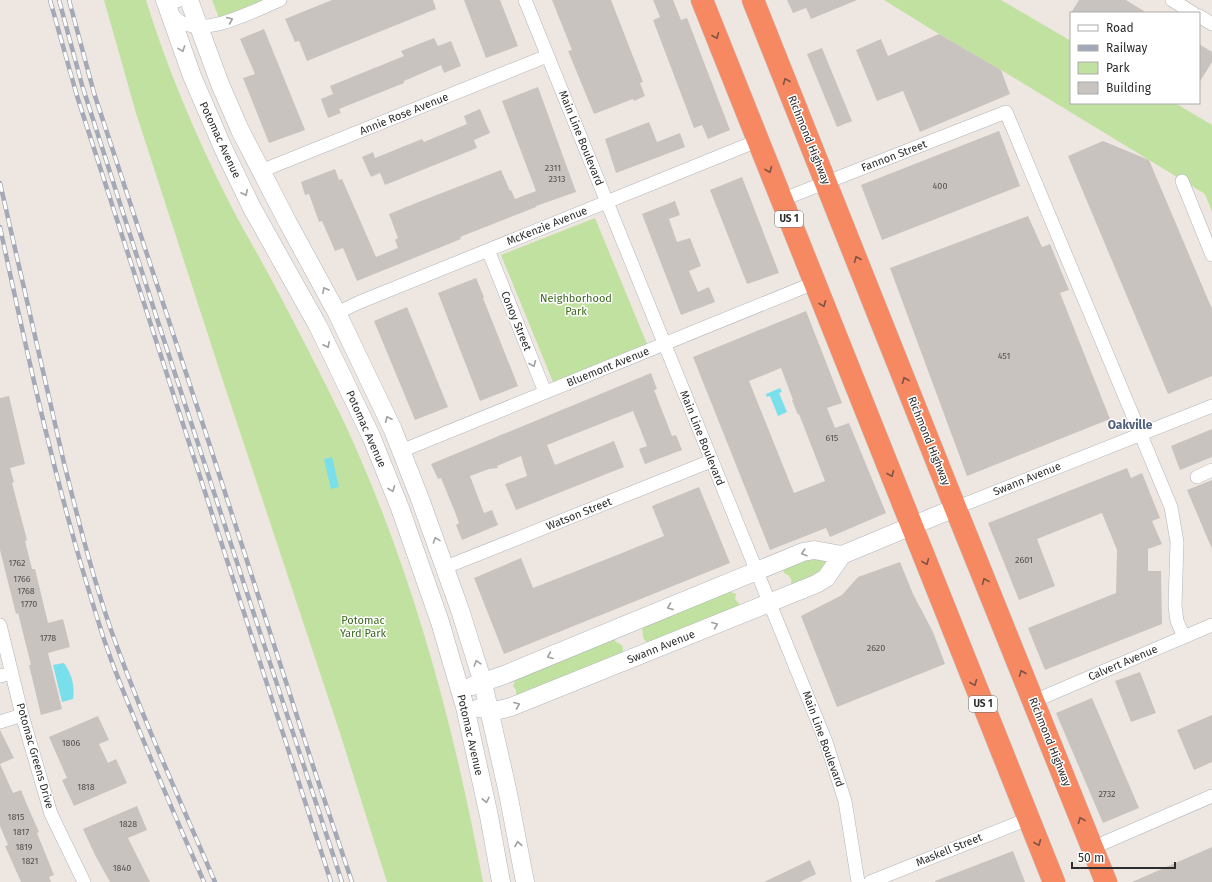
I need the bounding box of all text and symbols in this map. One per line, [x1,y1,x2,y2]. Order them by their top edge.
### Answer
legend [1070,12,1200,104]
one-way arrow [227,16,234,24]
text: Road [1106,21,1134,35]
one-way arrow [711,33,719,40]
text: Railway [1106,41,1147,55]
one-way arrow [177,45,185,52]
text: Park [1106,61,1130,75]
one-way arrow [782,78,790,85]
text: Building [1106,81,1152,95]
street label: Main Line Boulevard [556,89,606,187]
street label: Annie Rose Avenue [358,90,450,138]
street label: Richmond Highway [785,94,833,187]
street label: Potomac Avenue [197,100,243,180]
street label: Fannon Street [859,138,929,174]
house number: 2311 [545,163,561,173]
one-way arrow [765,167,773,174]
house number: 2313 [548,174,566,184]
house number: 400 [933,181,947,191]
one-way arrow [240,189,248,197]
street label: McKenzie Avenue [505,204,589,248]
road number: US 1 [775,211,803,227]
one-way arrow [853,256,861,263]
one-way arrow [322,286,329,294]
street label: Conoy Street [498,289,534,353]
park label: Neighborhood Park [540,292,612,318]
one-way arrow [818,300,826,307]
one-way arrow [322,340,330,348]
street label: Bluemont Avenue [565,344,651,390]
house number: 451 [998,351,1010,361]
one-way arrow [529,361,537,368]
one-way arrow [901,377,909,384]
street label: Potomac Avenue [343,389,389,469]
street label: Main Line Boulevard [677,389,727,487]
street label: Richmond Highway [905,395,953,488]
one-way arrow [385,416,393,423]
district label: Oakville [1108,418,1153,432]
house number: 615 [826,433,839,443]
street label: Swann Avenue [991,459,1063,499]
one-way arrow [886,470,894,477]
one-way arrow [388,485,396,492]
street label: Watson Street [544,495,614,533]
one-way arrow [432,536,440,543]
one-way arrow [800,548,807,556]
house number: 2601 [1015,555,1033,565]
house number: 1762 [9,558,25,568]
one-way arrow [921,558,929,566]
house number: 1766 [13,574,31,584]
one-way arrow [982,578,990,586]
house number: 1768 [17,586,35,596]
house number: 1770 [21,599,37,609]
one-way arrow [667,602,674,610]
park label: Potomac Yard Park [340,614,386,640]
one-way arrow [711,622,719,630]
street label: Swann Avenue [625,627,697,667]
house number: 1778 [40,633,56,643]
house number: 2620 [867,643,885,653]
street label: Calvert Avenue [1086,643,1160,683]
one-way arrow [546,651,553,659]
one-way arrow [473,660,482,667]
one-way arrow [1019,670,1027,677]
one-way arrow [970,680,978,687]
street label: Main Line Boulevard [800,689,846,789]
street label: Potomac Avenue [454,693,486,777]
road number: US 1 [969,696,997,712]
street label: Richmond Highway [1026,696,1074,789]
one-way arrow [513,701,520,709]
street label: Potomac Greens Drive [14,702,56,810]
house number: 1806 [62,738,81,748]
house number: 1818 [77,782,95,792]
house number: 2732 [1098,789,1116,799]
one-way arrow [481,797,489,803]
house number: 1815 [8,812,25,822]
one-way arrow [1078,816,1086,823]
house number: 1828 [119,819,137,829]
house number: 1817 [13,827,29,837]
street label: Maskell Street [914,831,984,869]
one-way arrow [1033,838,1041,846]
one-way arrow [515,840,523,847]
house number: 1819 [15,842,33,852]
scale bar [1072,844,1175,870]
text: 50 m [1078,851,1104,865]
house number: 1821 [22,856,38,866]
house number: 1840 [113,863,131,873]

